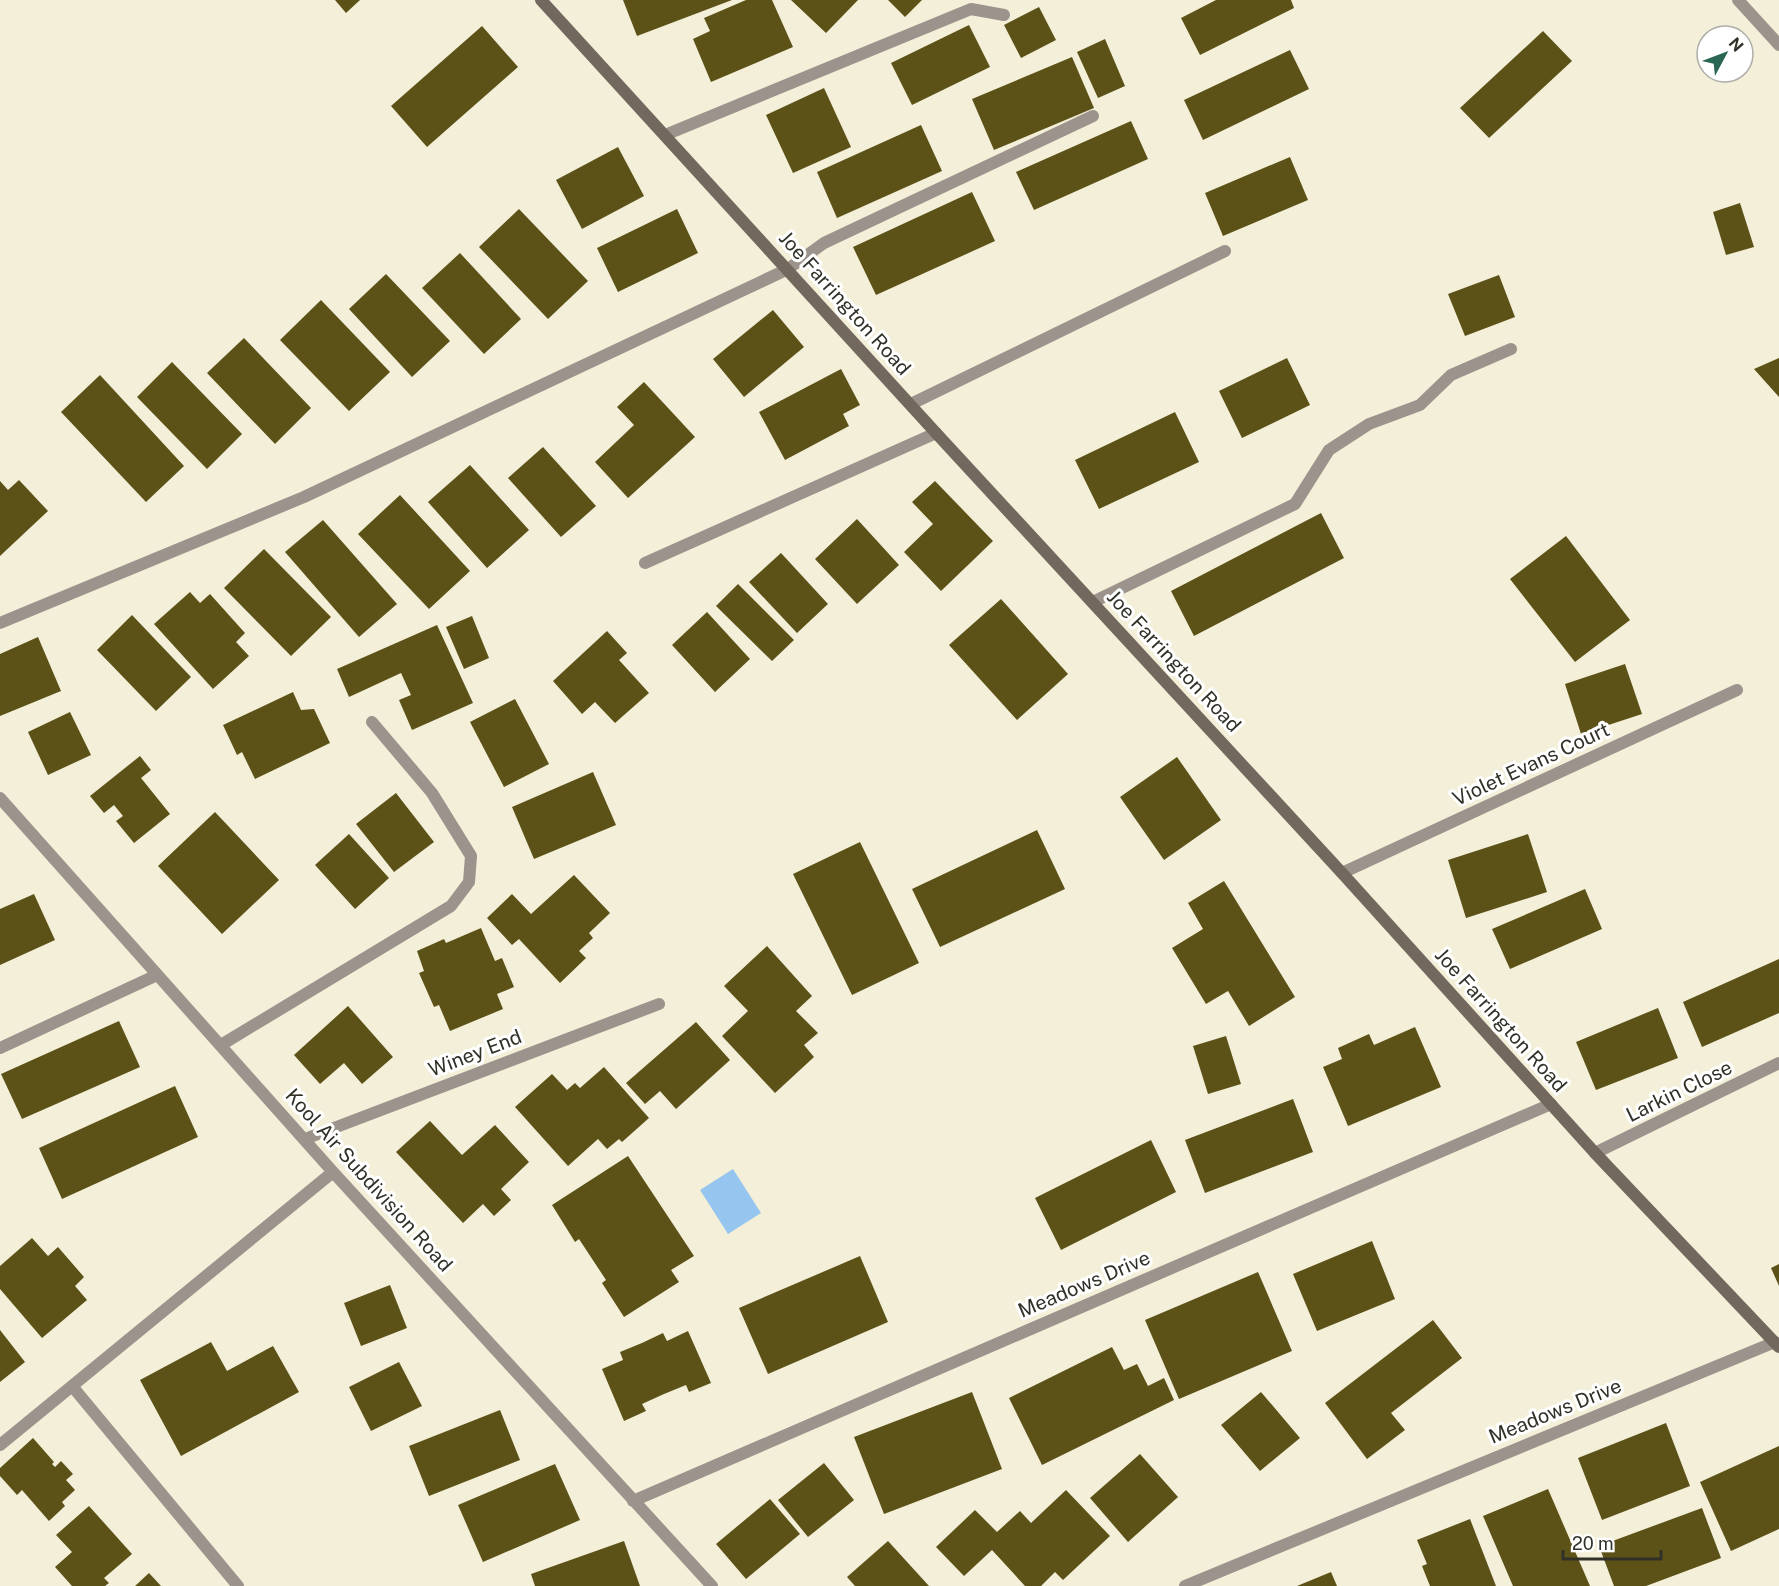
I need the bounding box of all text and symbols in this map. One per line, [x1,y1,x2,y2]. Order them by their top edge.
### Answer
north arrow [1695,24,1755,84]
text: N [1725,34,1747,55]
street label: Joe Farrington Road [774,226,916,380]
street label: Joe Farrington Road [1102,585,1246,737]
street label: Violet Evans Court [1449,717,1613,811]
street label: Joe Farrington Road [1430,943,1572,1097]
street label: Winey End [425,1024,525,1082]
street label: Larkin Close [1622,1055,1736,1127]
street label: Kool Air Subdivision Road [281,1084,457,1276]
street label: Meadows Drive [1014,1245,1154,1323]
street label: Meadows Drive [1485,1373,1625,1449]
scale bar [1563,1523,1660,1561]
text: 20 m [1572,1533,1614,1554]

